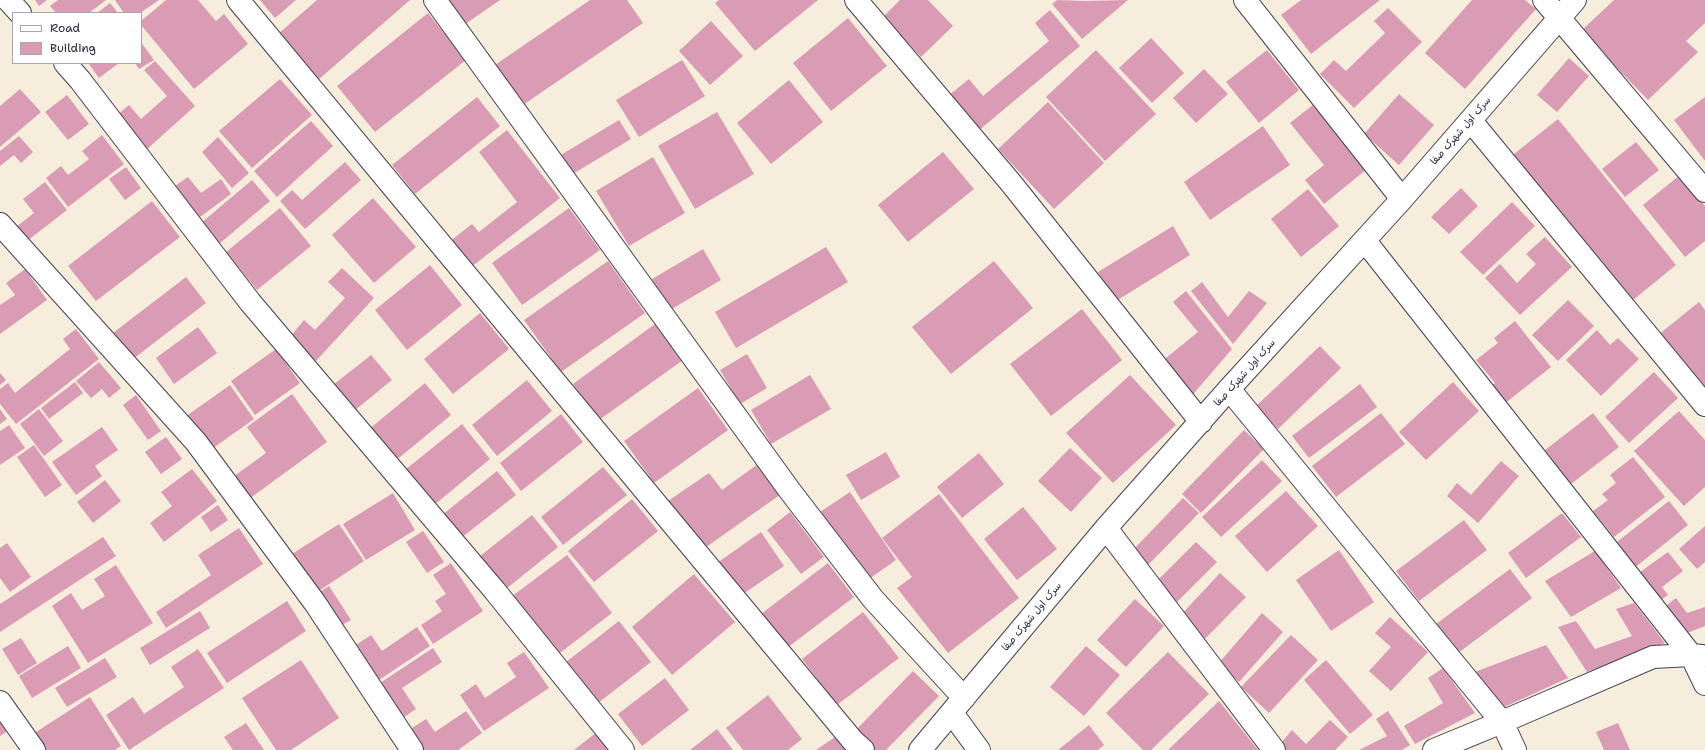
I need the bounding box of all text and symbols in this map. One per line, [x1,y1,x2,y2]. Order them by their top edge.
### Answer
legend [12,12,142,64]
text: Road [50,20,80,36]
text: Building [50,40,96,56]
street label: سرک اول شهرک صفا [1428,95,1494,167]
street label: سرک اول شهرک صفا [1212,337,1278,409]
street label: سرک اول شهرک صفا [1000,580,1064,654]

